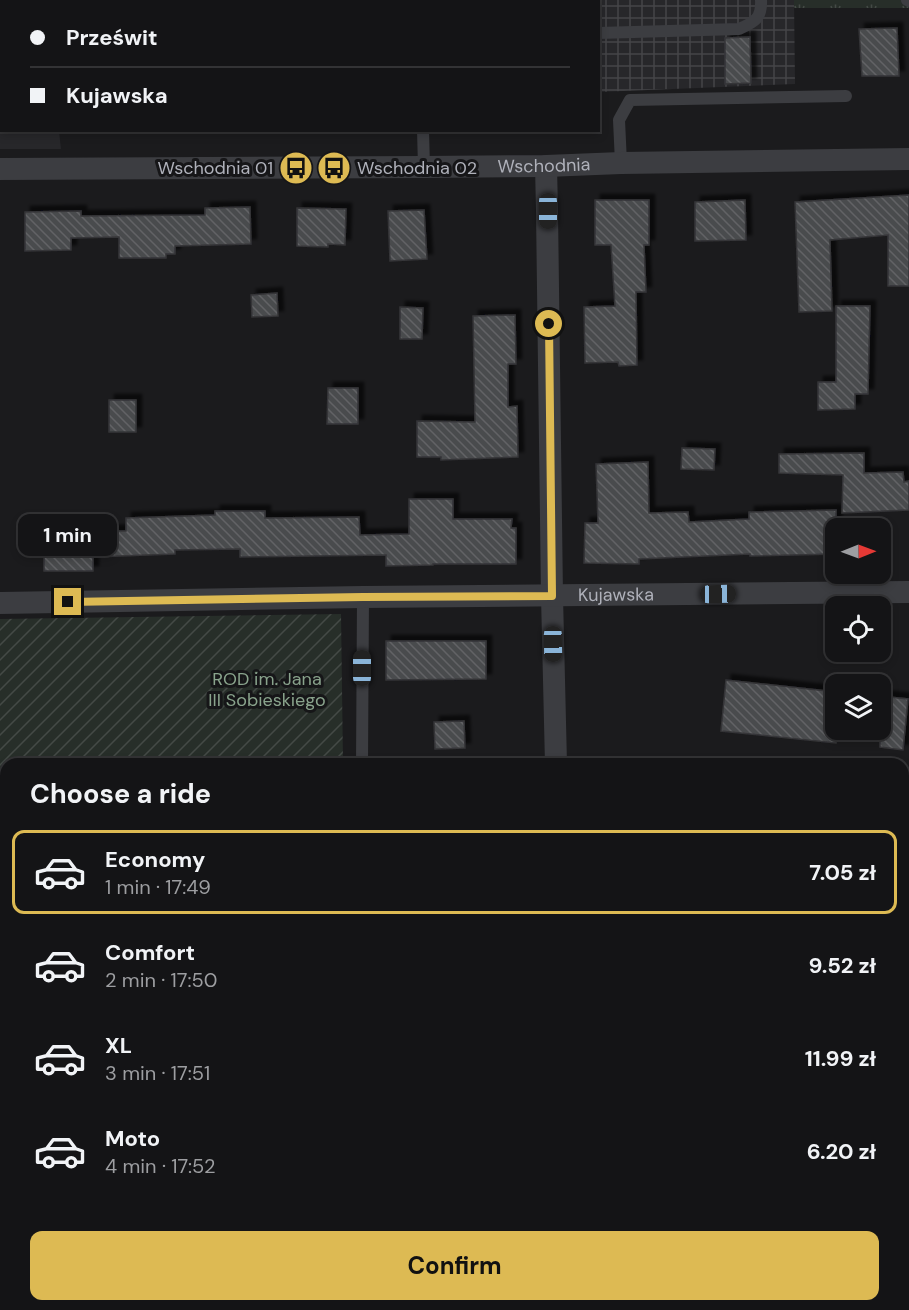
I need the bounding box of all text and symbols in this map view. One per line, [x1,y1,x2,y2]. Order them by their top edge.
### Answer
text: Prześwit [66,23,158,52]
text: Kujawska [66,81,168,110]
bus stop icon: Wschodnia 01 [278,150,314,186]
bus stop icon: Wschodnia 02 [316,150,352,186]
street label: Wschodnia [497,152,591,178]
place label: Wschodnia 01 [157,156,273,180]
place label: Wschodnia 02 [357,156,477,180]
car [539,193,557,229]
route start [535,310,562,337]
callout: 1 min [19,515,118,557]
north arrow [825,518,891,584]
map controls [825,518,891,740]
text: 1 min [43,522,92,548]
street label: Kujawska [578,582,654,607]
car [700,585,736,603]
route end [54,588,81,615]
button: locate [825,596,891,662]
car [544,626,562,662]
car [353,650,371,686]
park label: ROD im. Jana III Sobieskiego [208,667,326,712]
button: layers [825,674,891,740]
text: Choose a ride [30,776,211,811]
icon: car [33,845,87,899]
text: Economy [105,845,205,874]
text: 7.05 zł [809,858,876,887]
text: 1 min · 17:49 [105,874,211,900]
icon: car [33,938,87,992]
text: Comfort [105,938,195,967]
text: 9.52 zł [808,951,876,980]
text: 2 min · 17:50 [105,967,217,993]
icon: car [33,1031,87,1085]
text: XL [105,1031,132,1060]
text: 11.99 zł [805,1044,876,1073]
text: 3 min · 17:51 [105,1060,210,1086]
icon: car [33,1124,87,1178]
text: Moto [105,1124,160,1153]
text: 6.20 zł [807,1137,876,1166]
text: 4 min · 17:52 [105,1153,216,1179]
button: Confirm [30,1231,879,1300]

